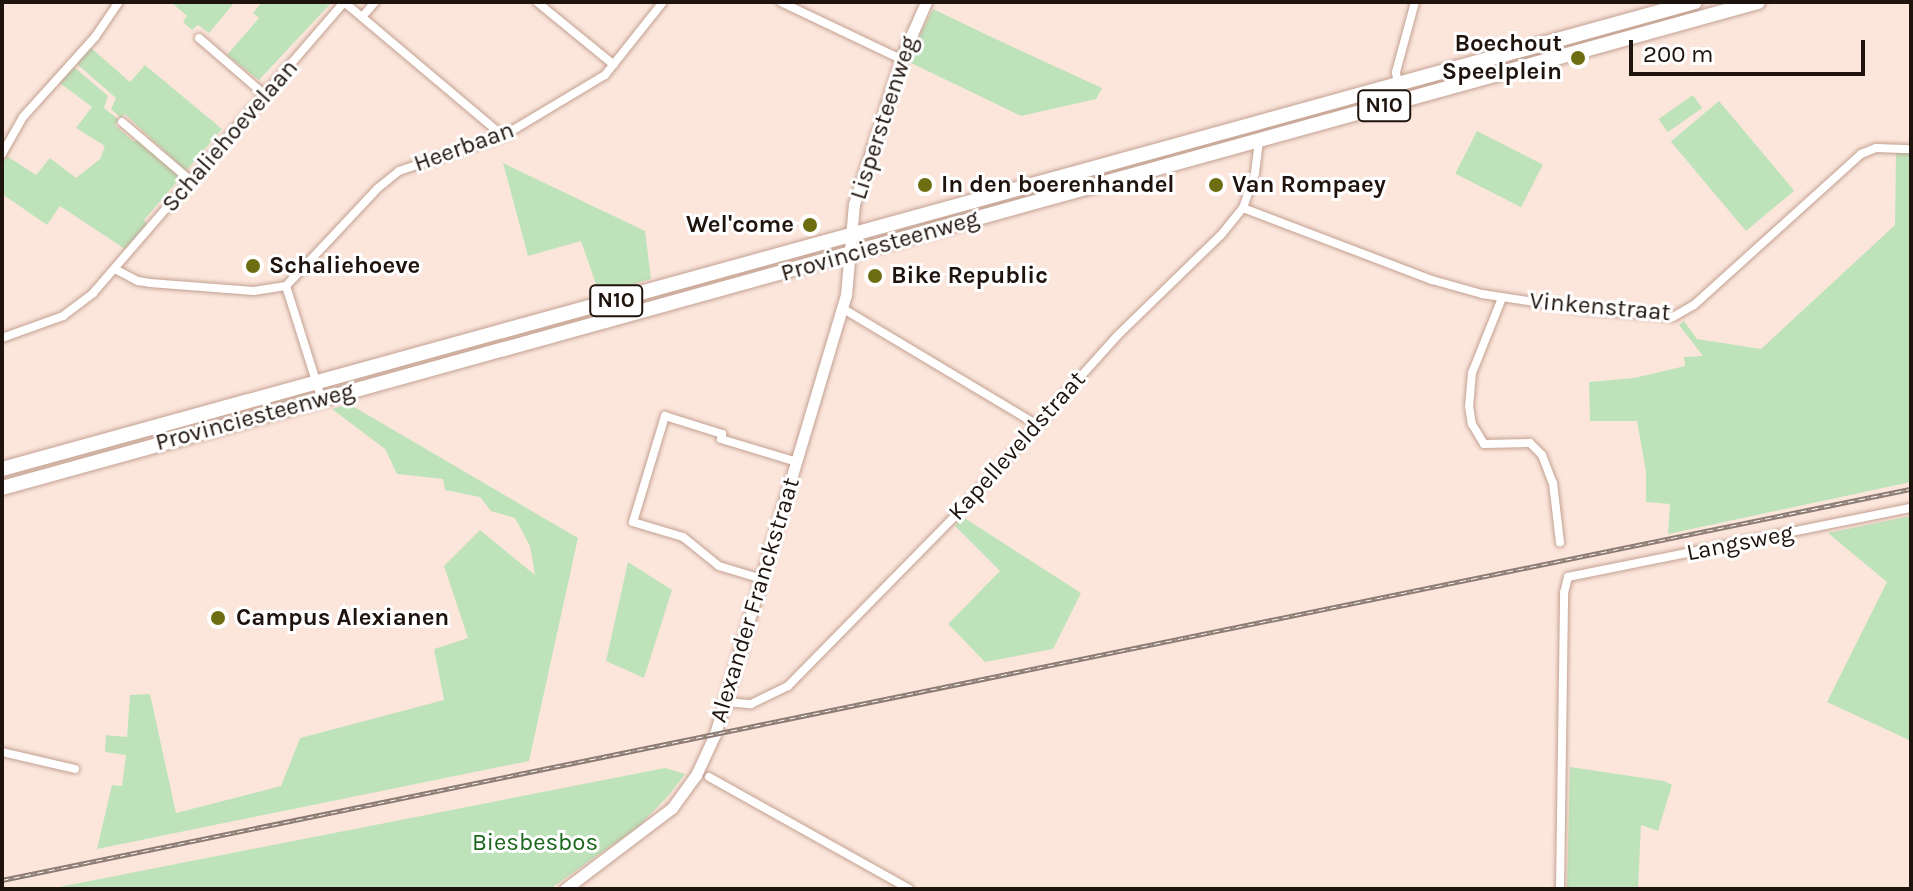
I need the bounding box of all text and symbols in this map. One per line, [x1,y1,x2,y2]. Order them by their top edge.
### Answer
scale bar [1633,24,1869,74]
place label: Boechout Speelplein [1442,30,1562,86]
street label: Lispersteenweg [844,33,924,203]
text: 200 m [1643,40,1714,68]
marker: Boechout Speelplein [1569,49,1587,67]
street label: Schaliehoevelaan [156,54,304,218]
road number: N10 [1356,88,1412,124]
street label: Heerbaan [410,116,518,178]
place label: In den boerenhandel [941,171,1175,199]
place label: Van Rompaey [1232,171,1386,199]
marker: In den boerenhandel [916,176,934,194]
marker: Van Rompaey [1207,176,1225,194]
street label: Provinciesteenweg [778,204,982,288]
place label: Wel'come [686,211,794,239]
marker: Wel'come [801,216,819,234]
place label: Schaliehoeve [269,252,420,280]
marker: Schaliehoeve [244,257,262,275]
place label: Bike Republic [891,262,1048,290]
marker: Bike Republic [866,267,884,285]
road number: N10 [588,283,644,319]
street label: Vinkenstraat [1528,287,1672,327]
street label: Kapelleveldstraat [942,365,1092,527]
street label: Provinciesteenweg [152,377,358,457]
street label: Alexander Franckstraat [704,474,806,726]
street label: Langsweg [1684,519,1796,567]
place label: Campus Alexianen [236,604,449,632]
marker: Campus Alexianen [207,607,229,629]
park label: Biesbesbos [472,829,598,857]

